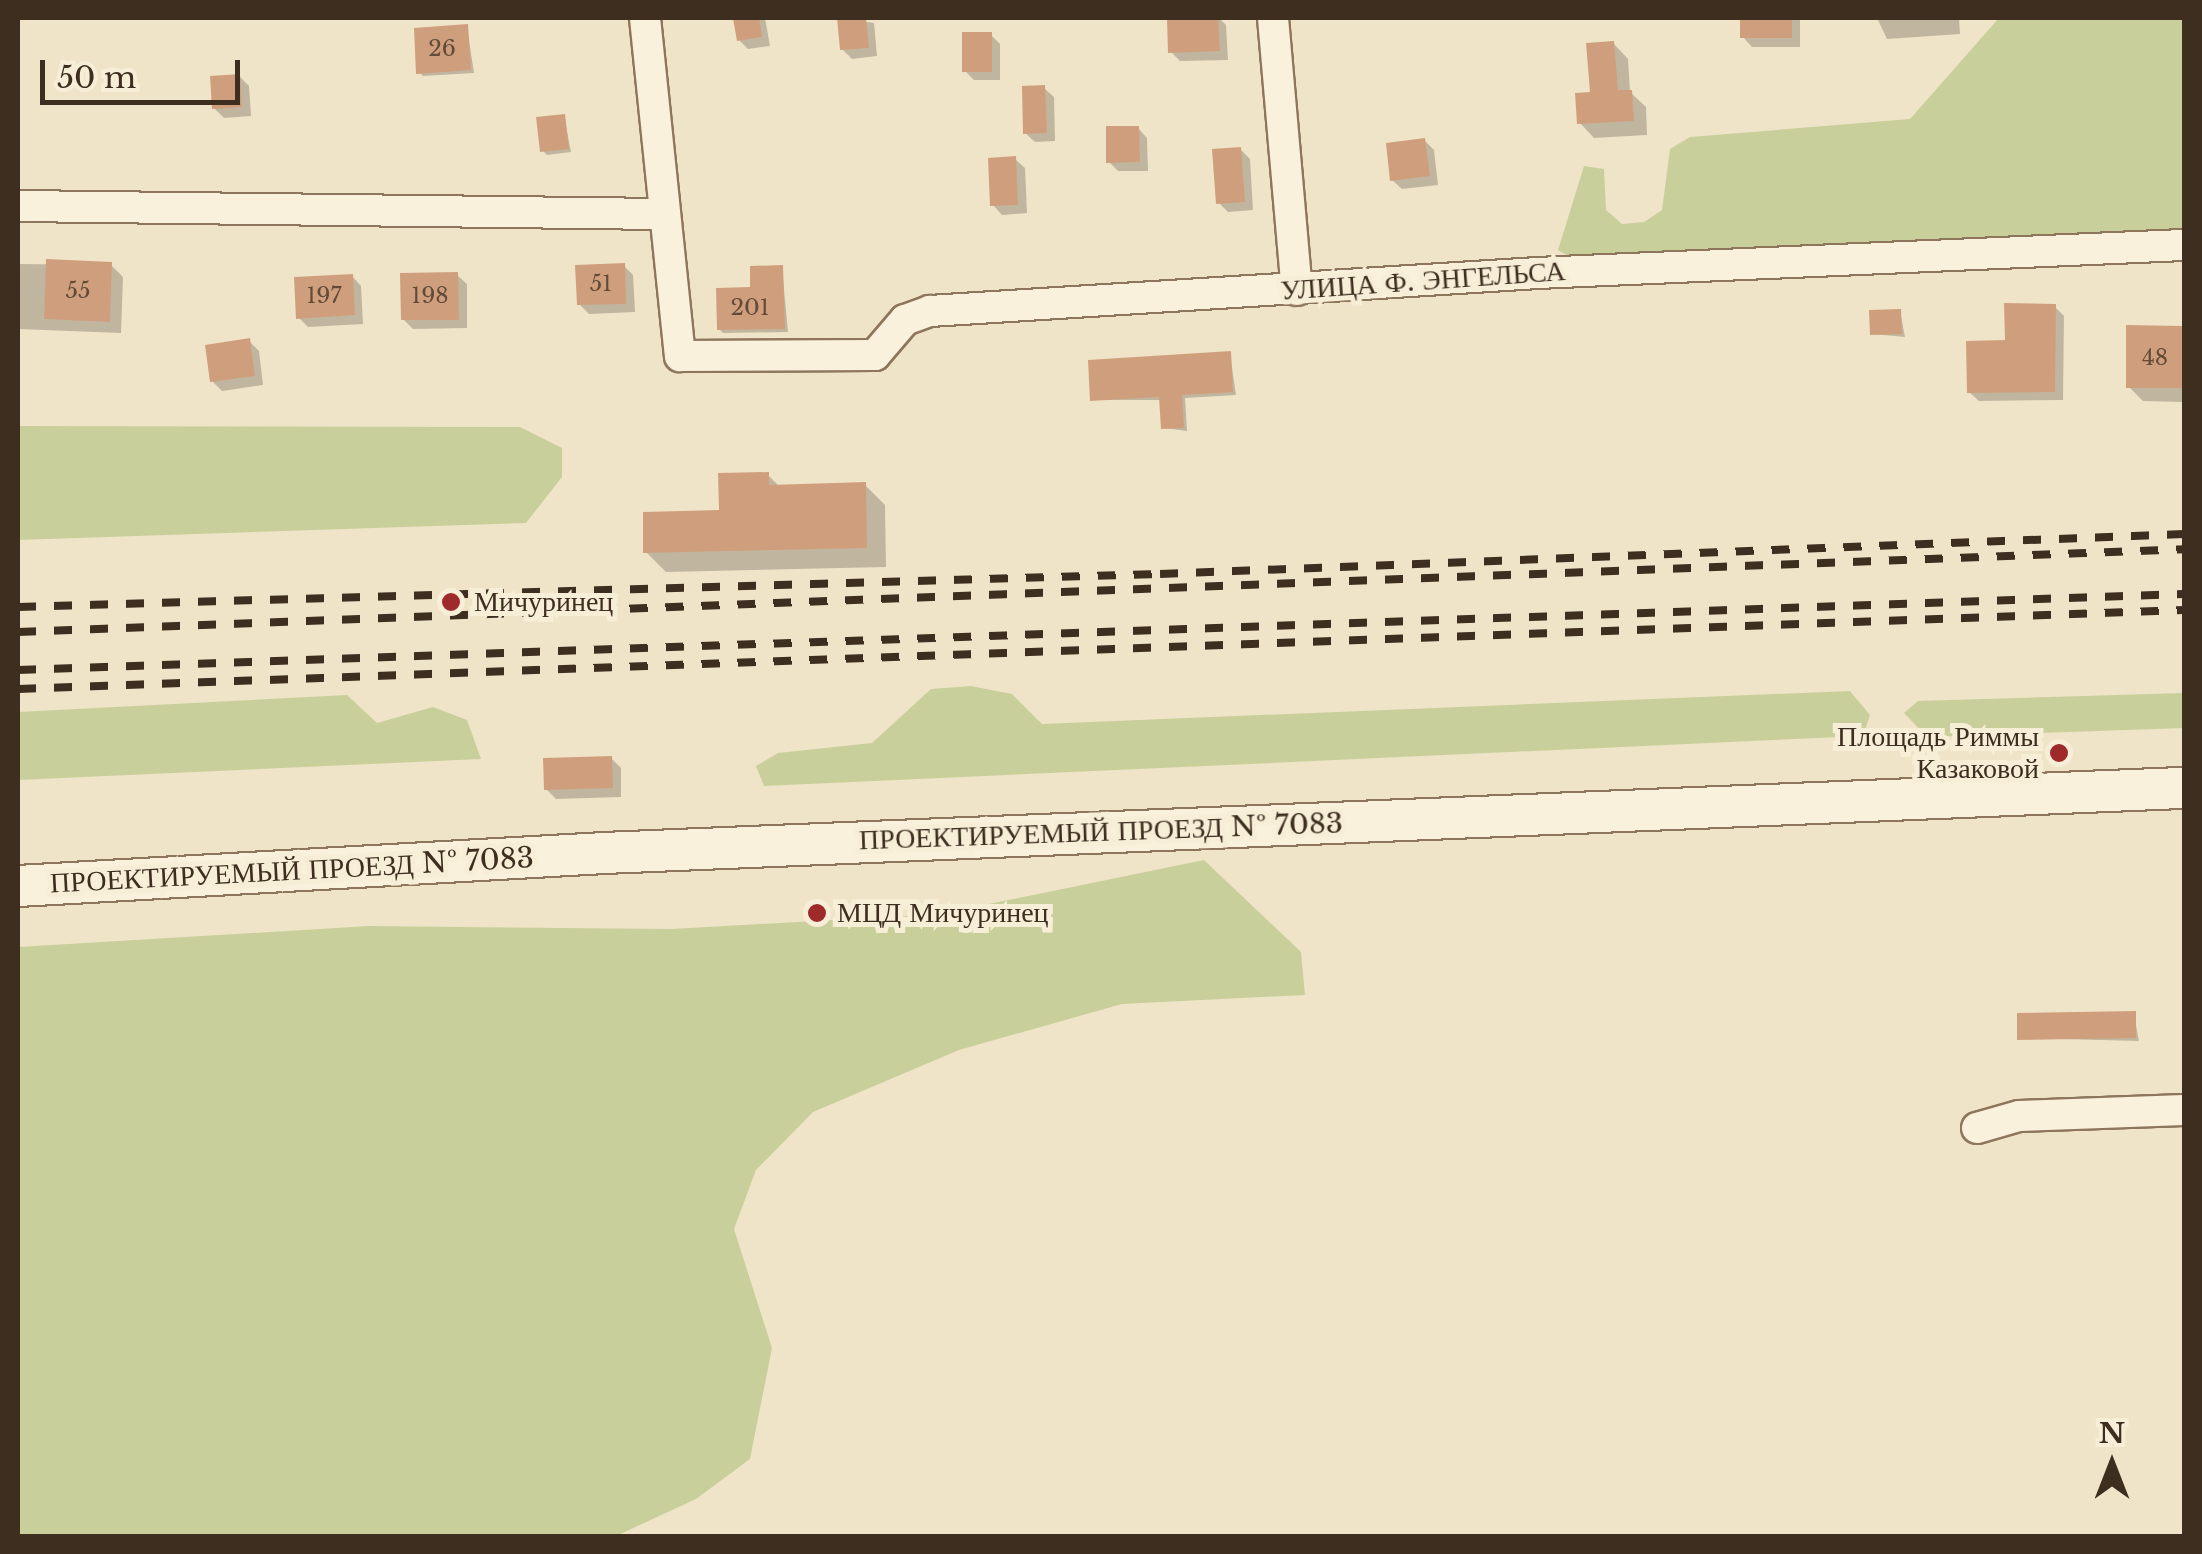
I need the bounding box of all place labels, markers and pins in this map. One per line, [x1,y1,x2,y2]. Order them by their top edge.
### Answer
place label: Мичуринец [474,585,613,619]
marker: Мичуринец [438,589,464,615]
place label: Площадь Риммы Казаковой [1837,720,2039,786]
marker: Площадь Риммы Казаковой [2048,742,2070,764]
place label: МЦД Мичуринец [837,896,1049,930]
marker: МЦД Мичуринец [806,902,828,924]

